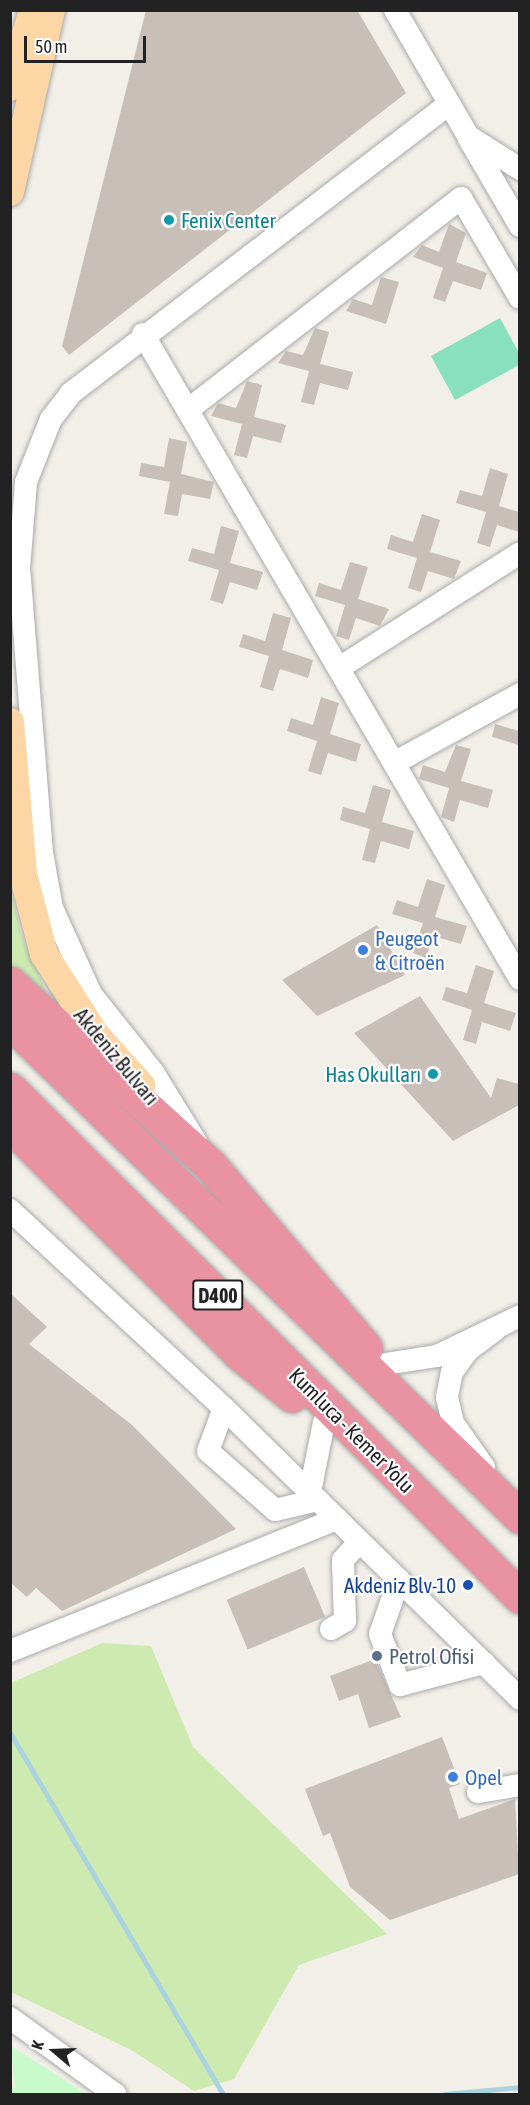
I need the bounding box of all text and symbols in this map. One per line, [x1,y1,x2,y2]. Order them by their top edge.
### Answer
scale bar [27,24,148,62]
text: 50 m [35,36,67,57]
place label: Fenix Center [181,207,276,233]
marker: Fenix Center [162,213,176,227]
place label: Peugeot & Citroën [375,925,445,975]
marker: Peugeot & Citroën [356,943,370,957]
street label: Akdeniz Bulvarı [69,1002,165,1110]
place label: Has Okulları [325,1061,421,1087]
marker: Has Okulları [426,1067,440,1081]
road number: D400 [191,1278,245,1312]
street label: Kumluca - Kemer Yolu [284,1362,420,1498]
place label: Akdeniz Blv-10 [344,1572,456,1598]
marker: Akdeniz Blv-10 [461,1578,475,1592]
place label: Petrol Ofisi [389,1643,474,1669]
marker: Petrol Ofisi [370,1649,384,1663]
place label: Opel [465,1764,502,1790]
marker: Opel [446,1770,460,1784]
north arrow [24,2021,84,2081]
text: K [27,2039,47,2052]

